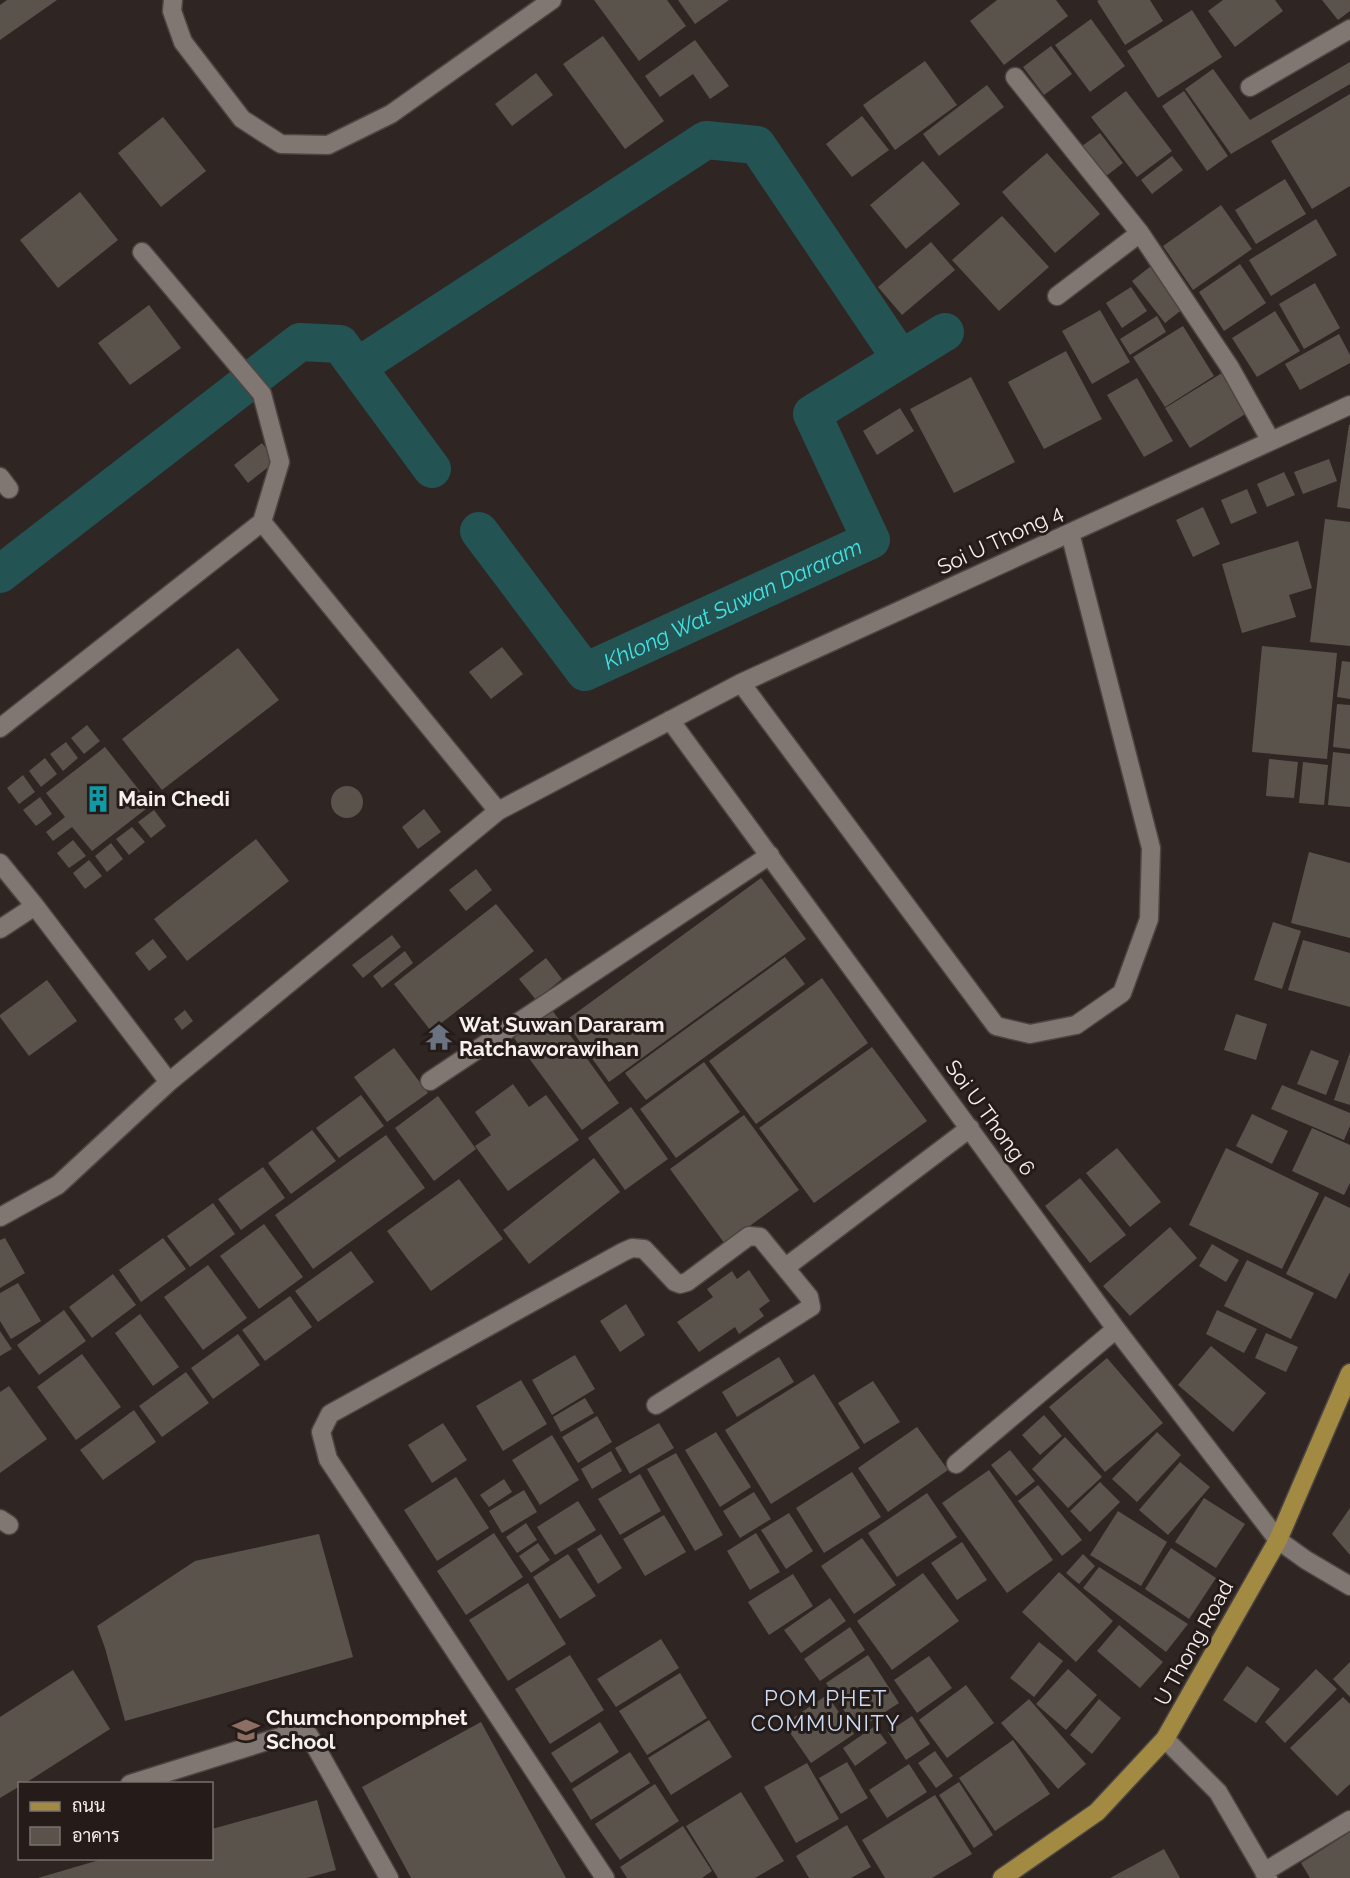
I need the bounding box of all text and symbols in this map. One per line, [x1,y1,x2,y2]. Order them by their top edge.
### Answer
street label: Soi U Thong 4 [933,500,1066,579]
water label: Khlong Wat Suwan Dararam [599,533,866,675]
building icon: Main Chedi [83,784,113,814]
place label: Main Chedi [118,786,230,811]
place label: Wat Suwan Dararam Ratchaworawihan [459,1012,665,1061]
temple icon: Wat Suwan Dararam Ratchaworawihan [424,1022,454,1052]
street label: Soi U Thong 6 [940,1055,1041,1180]
street label: U Thong Road [1149,1576,1238,1710]
district label: POM PHET COMMUNITY [751,1685,901,1736]
place label: Chumchonpomphet School [266,1705,468,1754]
school or university icon: Chumchonpomphet School [231,1715,261,1745]
legend [18,1782,213,1860]
text: ถนน [72,1795,105,1816]
text: อาคาร [72,1825,120,1846]

